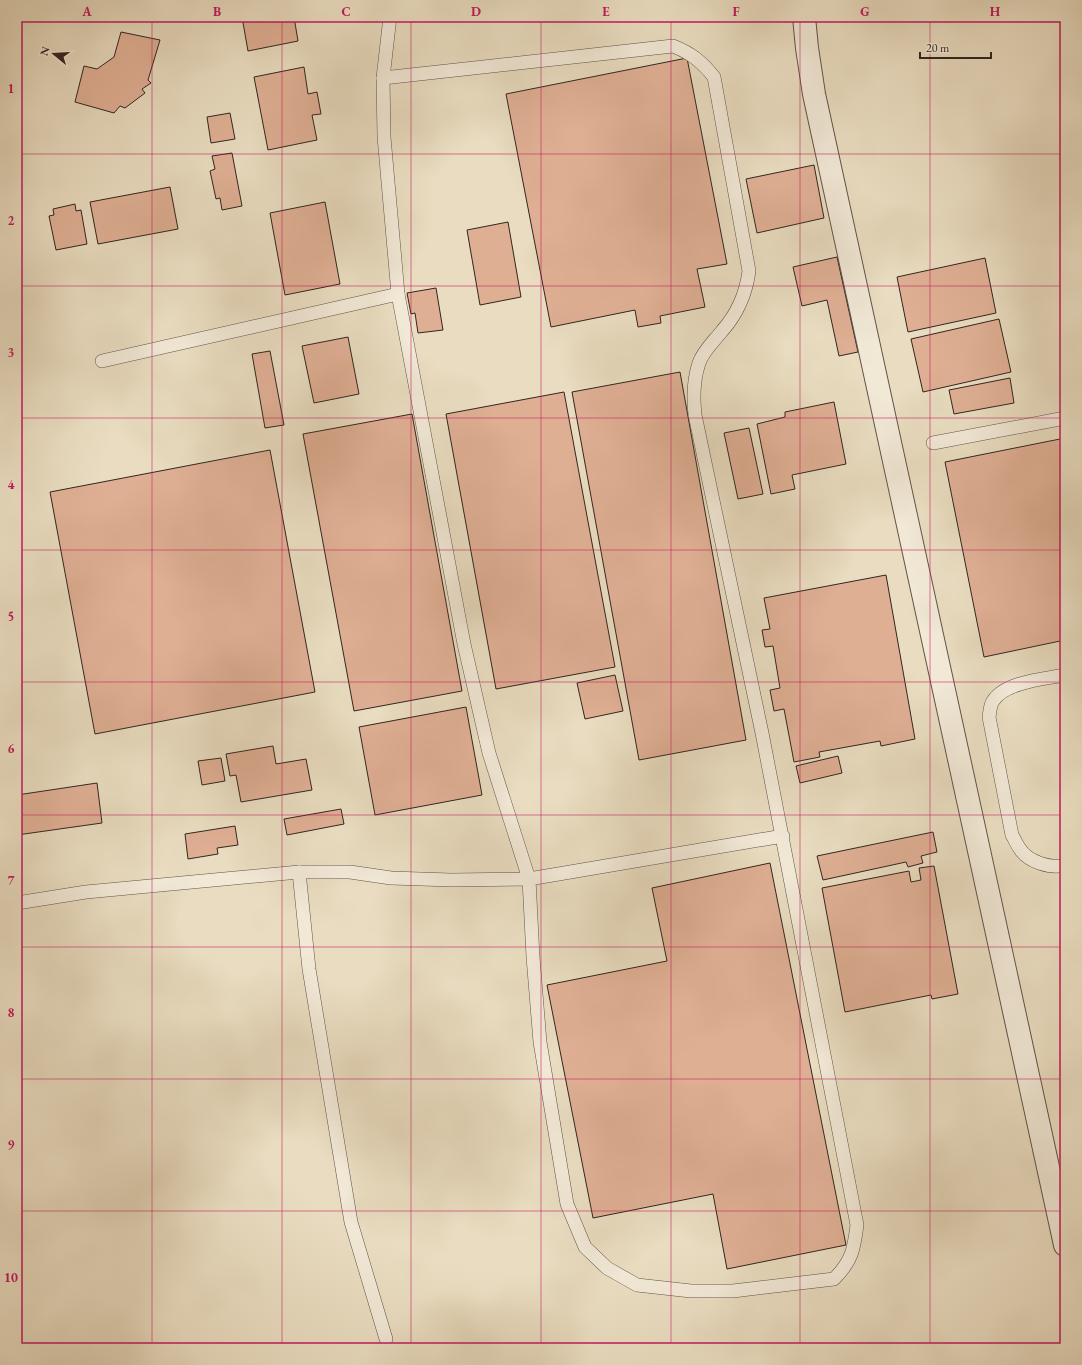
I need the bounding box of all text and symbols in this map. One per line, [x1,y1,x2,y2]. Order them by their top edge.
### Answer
text: A [81,3,92,20]
text: B [213,3,221,20]
text: C [341,3,351,20]
text: D [471,3,481,20]
text: E [602,3,610,20]
text: F [732,3,740,20]
text: G [860,3,870,20]
text: H [990,3,1001,20]
north arrow [34,34,74,74]
scale bar [920,34,991,60]
text: 20 m [926,40,950,56]
text: N [36,44,53,57]
text: 1 [8,80,15,97]
text: 2 [8,212,15,229]
text: 3 [8,344,15,361]
text: 4 [8,476,15,493]
text: 5 [8,608,14,625]
text: 6 [8,740,15,757]
text: 7 [8,872,15,889]
text: 8 [8,1004,15,1021]
text: 9 [8,1136,15,1153]
text: 10 [4,1269,18,1286]

